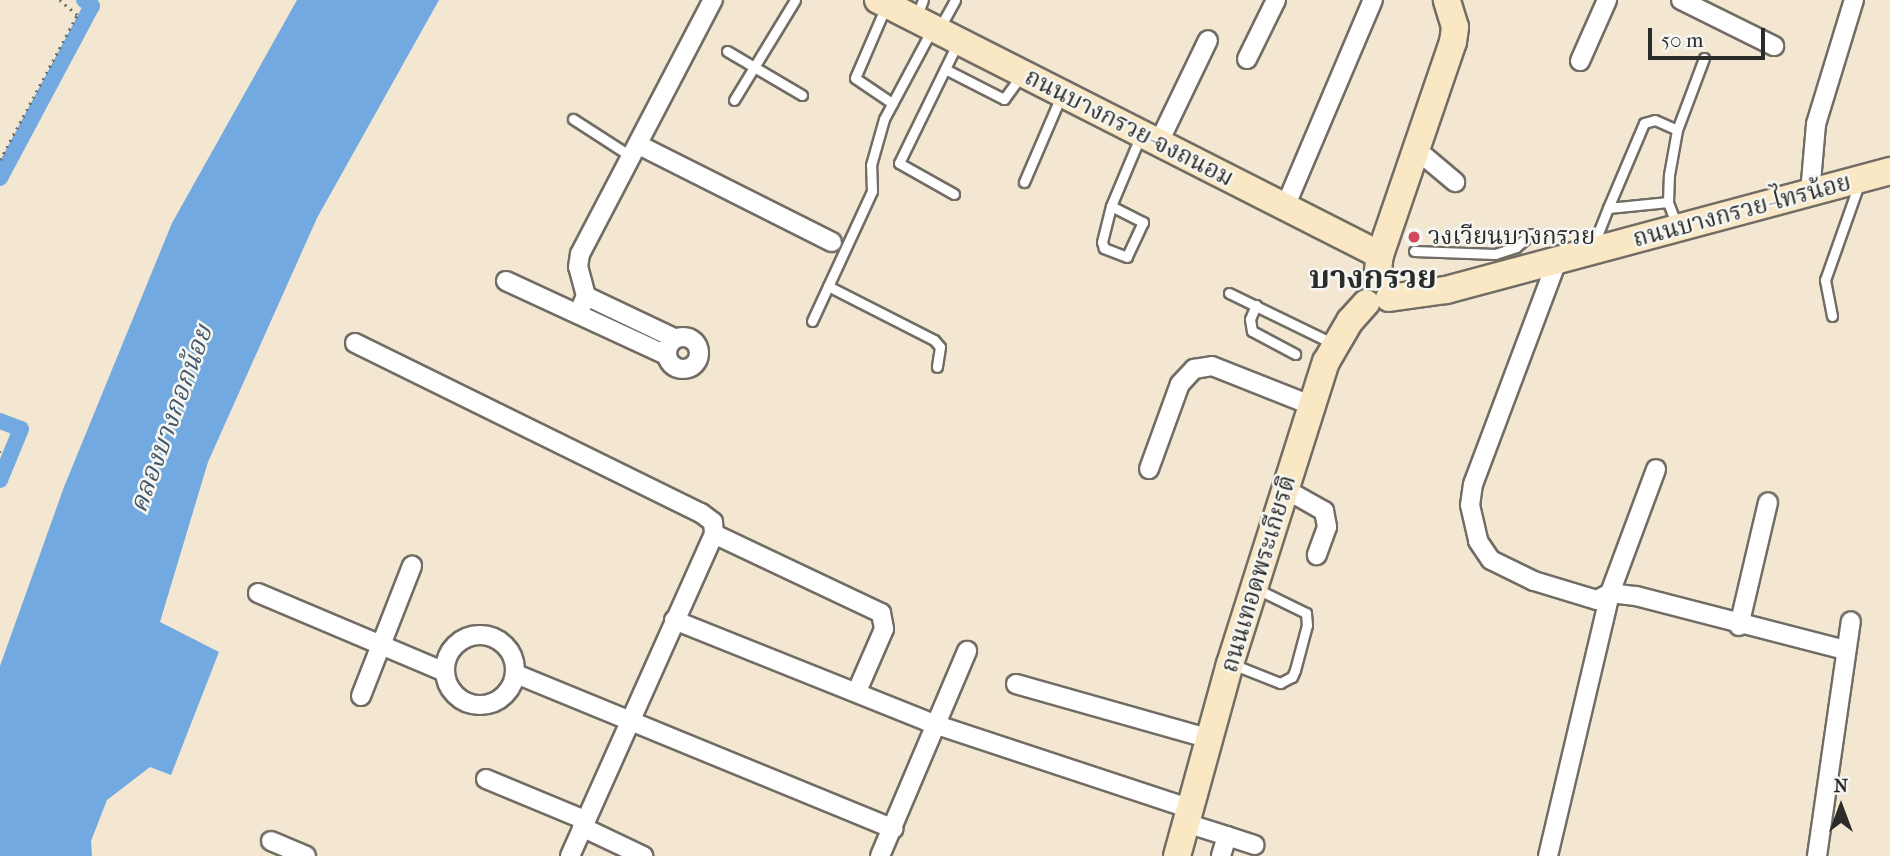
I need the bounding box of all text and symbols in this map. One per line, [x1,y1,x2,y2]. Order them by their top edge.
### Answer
scale bar [1652,14,1769,58]
text: 50 m [1661,28,1704,52]
street label: ถนนบางกรวย-จงถนอม [1020,63,1238,193]
street label: ถนนบางกรวย-ไทรน้อย [1630,168,1854,254]
place label: วงเวียนบางกรวย [1428,223,1595,251]
marker: วงเวียนบางกรวย [1406,229,1422,245]
district label: บางกรวย [1309,259,1437,297]
water label: คลองบางกอกน้อย [123,321,219,517]
street label: ถนนเทอดพระเกียรติ [1215,472,1303,676]
north arrow [1806,772,1876,842]
text: N [1834,775,1848,797]

